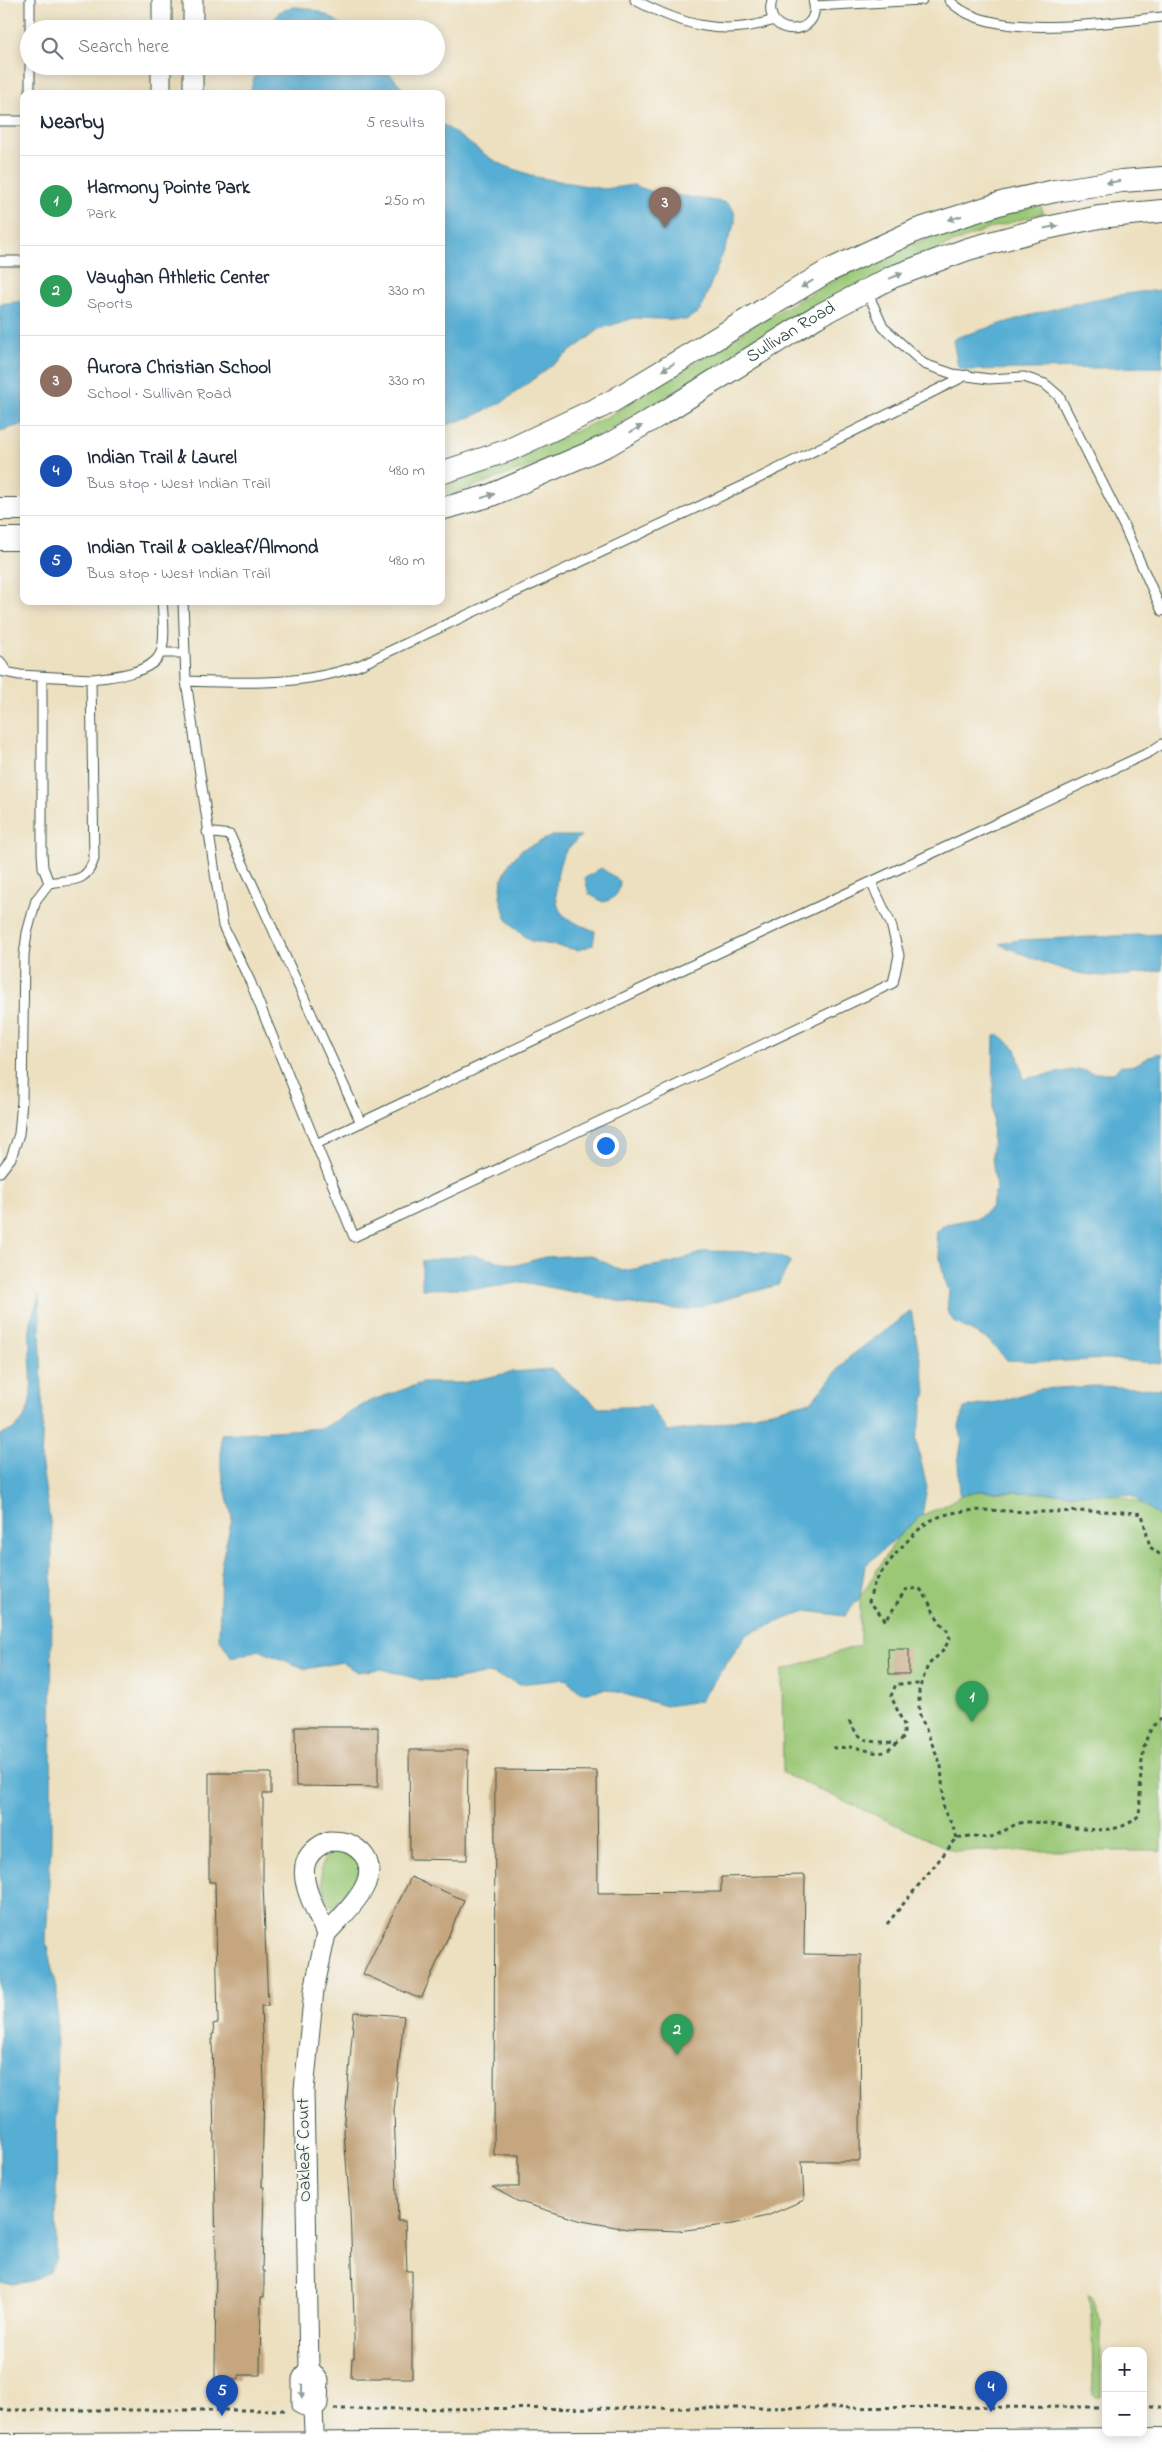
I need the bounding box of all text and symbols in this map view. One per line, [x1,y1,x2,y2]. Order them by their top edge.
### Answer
search box [20,20,445,75]
icon: search [38,34,66,62]
text: Search here [78,34,169,61]
text: Nearby [40,108,104,138]
text: 5 results [366,111,425,135]
text: Harmony Pointe Park [87,175,250,202]
one-way arrow [1105,178,1121,186]
pin: 3 [649,187,681,228]
text: 1 [53,189,59,213]
text: 250 m [385,189,425,213]
text: Park [87,202,116,226]
one-way arrow [948,214,963,222]
one-way arrow [1044,223,1059,231]
text: Vaughan Athletic Center [87,265,269,292]
one-way arrow [889,272,904,280]
text: 2 [52,279,60,303]
text: 330 m [388,279,425,303]
one-way arrow [801,279,814,288]
text: Sports [87,292,133,316]
street label: Sullivan Road [742,296,840,370]
text: Aurora Christian School [87,355,271,382]
one-way arrow [662,363,675,372]
text: 3 [53,369,59,393]
text: 330 m [388,369,425,393]
text: School · Sullivan Road [87,382,231,406]
one-way arrow [629,424,642,433]
text: Indian Trail & Laurel [87,445,237,472]
text: 4 [53,459,59,483]
text: 480 m [389,459,425,483]
text: Bus stop · West Indian Trail [87,472,270,496]
one-way arrow [481,492,496,500]
text: Indian Trail & Oakleaf/Almond [87,535,318,562]
text: 5 [51,549,61,573]
text: 480 m [389,549,425,573]
text: Bus stop · West Indian Trail [87,562,270,586]
your location [593,1133,619,1159]
pin: 1 [956,1681,988,1722]
pin: 2 [661,2014,693,2055]
street label: Oakleaf Court [291,2098,319,2202]
map controls [1102,2347,1147,2437]
button: + [1102,2347,1147,2392]
pin: 4 [975,2371,1007,2412]
pin: 5 [206,2375,238,2416]
one-way arrow [298,2383,306,2399]
button: − [1102,2392,1147,2437]

